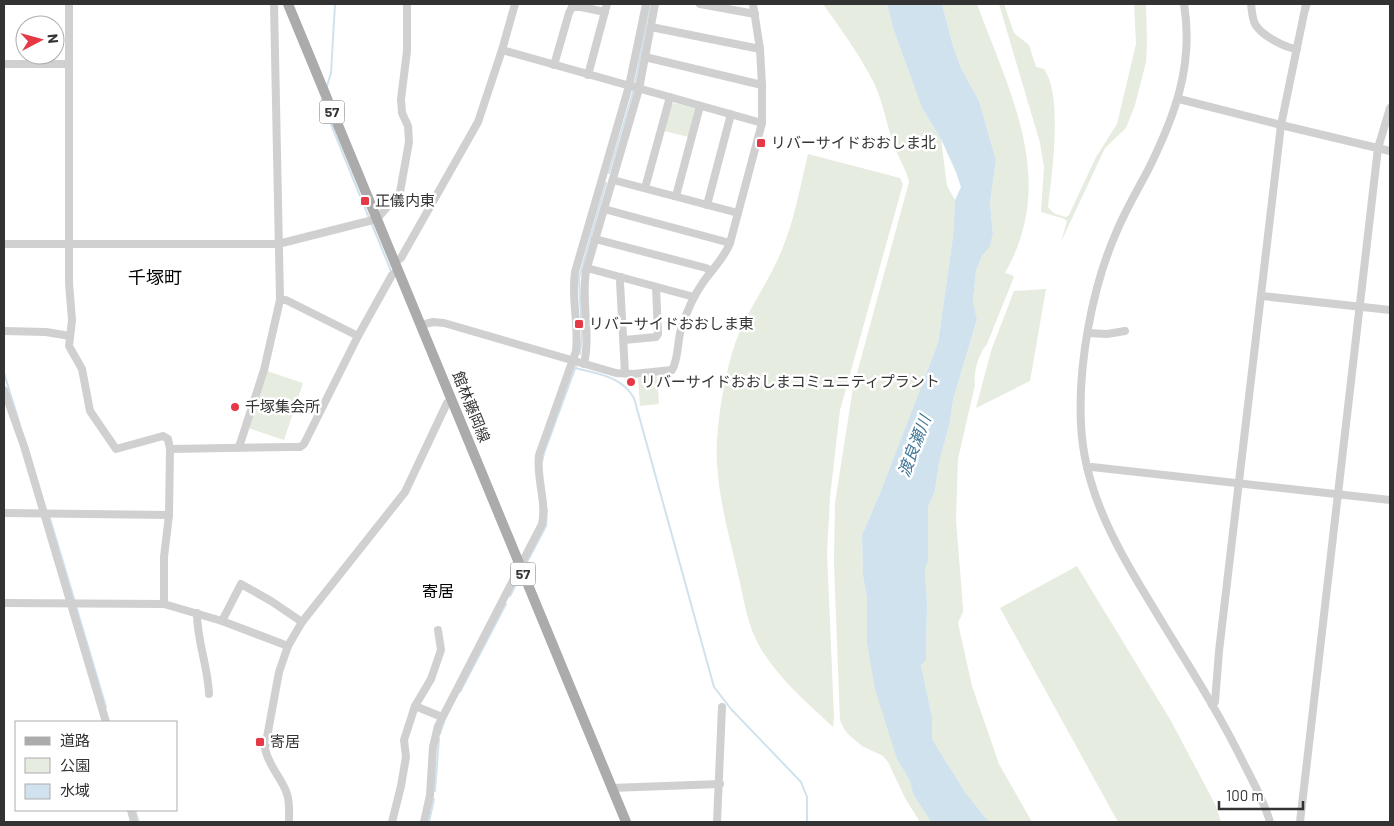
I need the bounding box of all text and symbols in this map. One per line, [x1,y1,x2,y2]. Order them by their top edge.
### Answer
north arrow [15,15,65,65]
text: N [44,33,62,44]
road number: 57 [320,100,344,124]
place label: リバーサイドおおしま北 [771,133,936,151]
marker: リバーサイドおおしま北 [755,137,767,149]
place label: 正儀内東 [375,191,435,209]
marker: 正儀内東 [359,195,371,207]
district label: 千塚町 [128,266,182,288]
place label: リバーサイドおおしま東 [589,314,754,332]
marker: リバーサイドおおしま東 [573,318,585,330]
street label: 館林藤岡線 [450,368,494,445]
place label: リバーサイドおおしまコミュニティプラント [641,372,940,390]
marker: リバーサイドおおしまコミュニティプラント [625,376,637,388]
place label: 千塚集会所 [245,397,320,415]
marker: 千塚集会所 [229,401,241,413]
water label: 渡良瀬川 [893,411,935,479]
road number: 57 [510,562,536,586]
district label: 寄居 [422,581,454,600]
legend [15,721,178,811]
text: 道路 [60,731,90,749]
place label: 寄居 [270,732,300,750]
marker: 寄居 [254,736,266,748]
text: 公園 [60,756,90,774]
scale bar [1219,778,1303,810]
text: 水域 [60,781,90,799]
text: 100 m [1226,786,1264,804]

